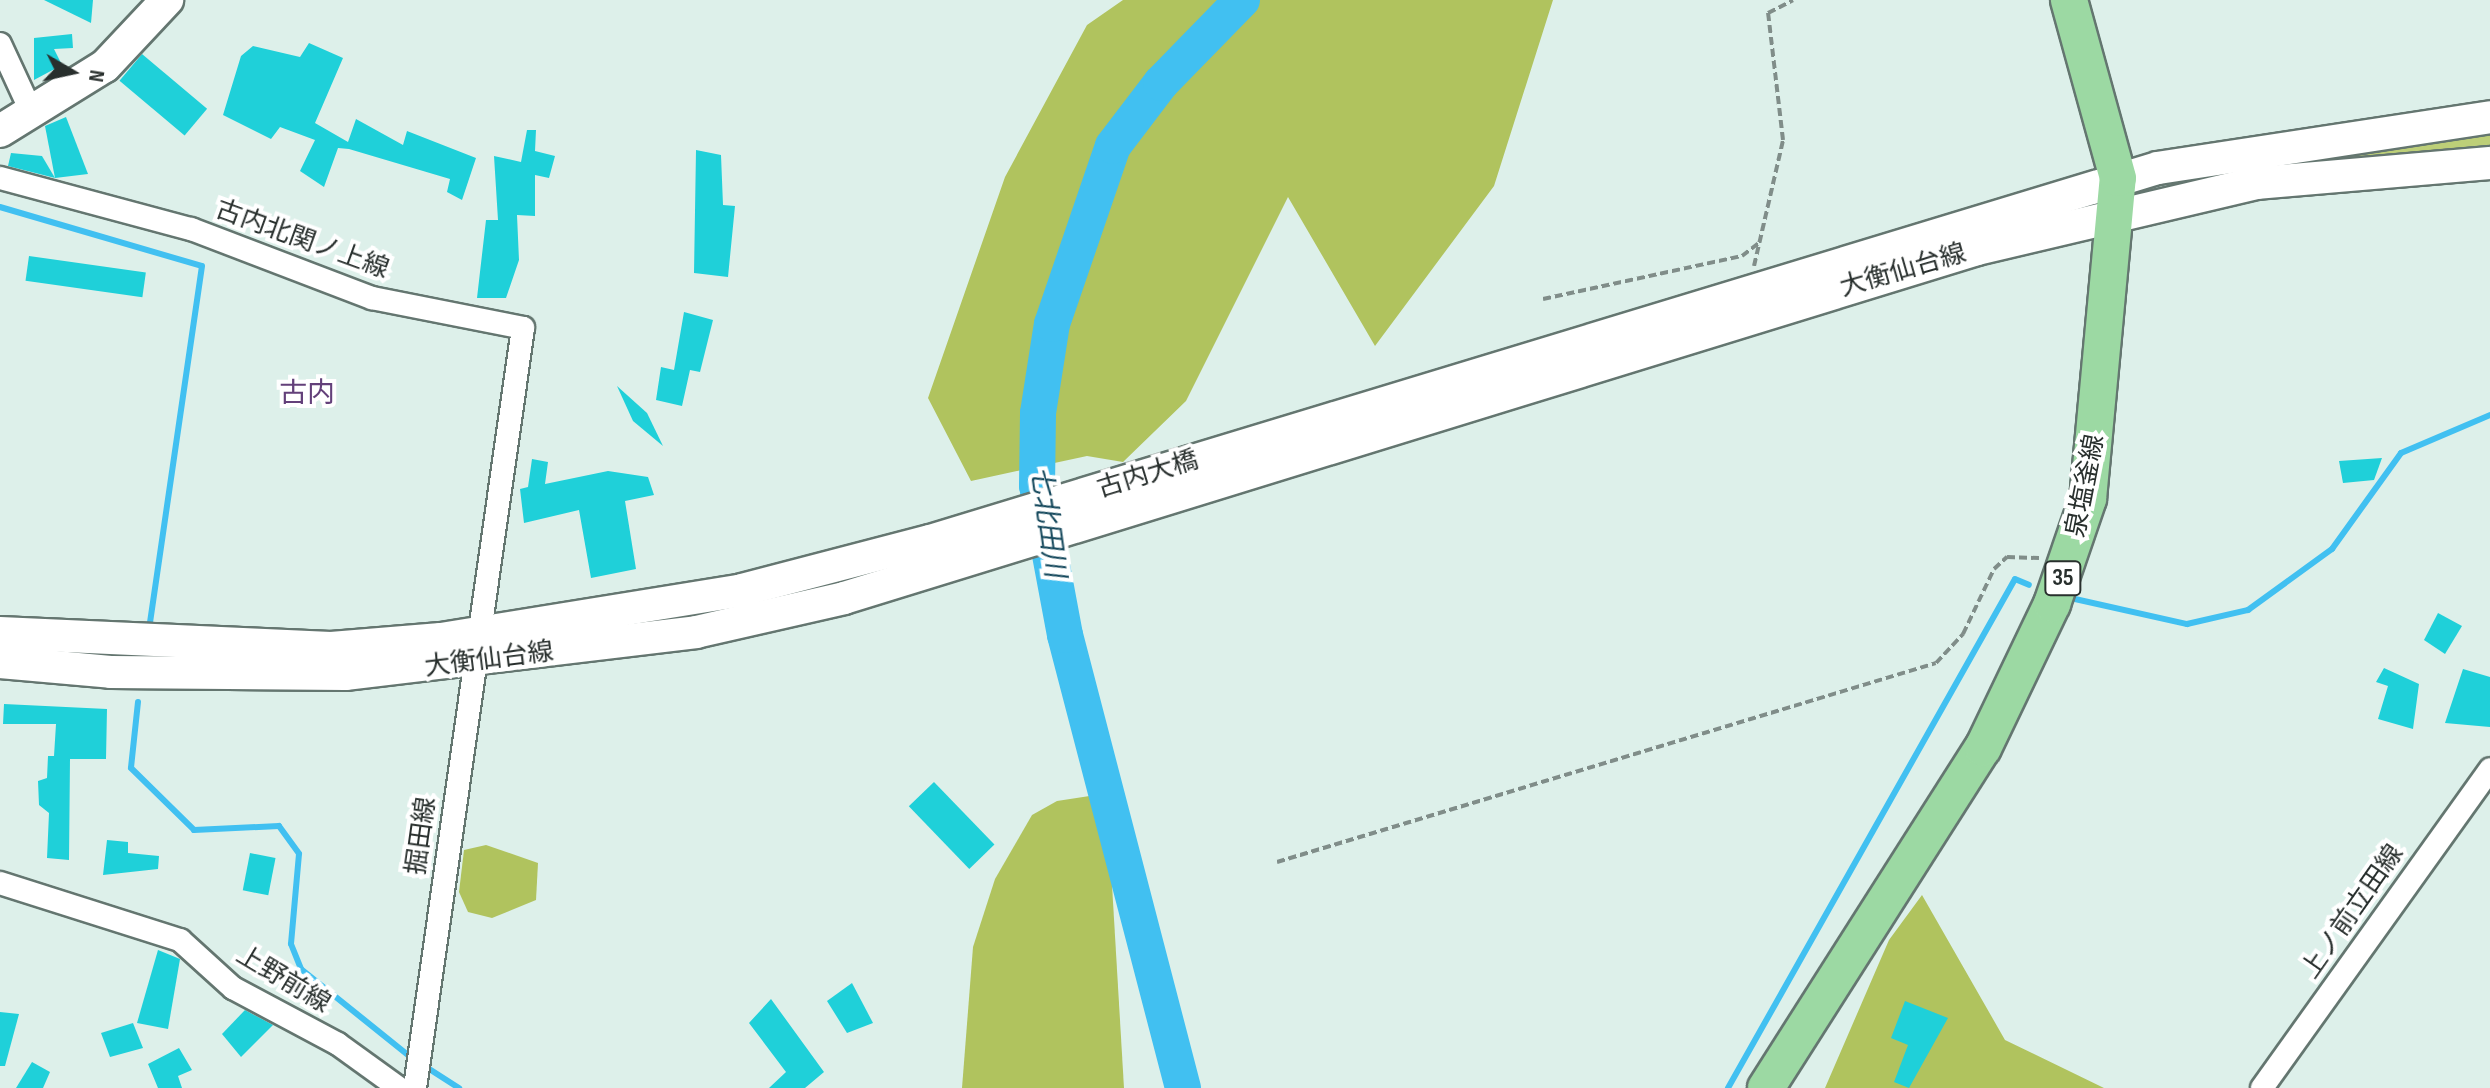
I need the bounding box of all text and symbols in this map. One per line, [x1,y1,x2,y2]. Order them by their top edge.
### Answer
north arrow [32,32,112,112]
text: N [82,68,110,84]
street label: 古内北関ノ上線 [211,194,393,286]
street label: 大衡仙台線 [1836,238,1970,304]
district label: 古内 [279,377,335,411]
street label: 泉塩釜線 [2061,432,2111,540]
street label: 古内大橋 [1094,445,1202,505]
water label: 七北田川 [1023,464,1071,580]
road number: 35 [2043,558,2083,598]
street label: 大衡仙台線 [423,637,555,683]
street label: 掘田線 [401,795,443,877]
street label: 上ノ前立田線 [2295,839,2411,985]
street label: 上野前線 [230,940,336,1020]

